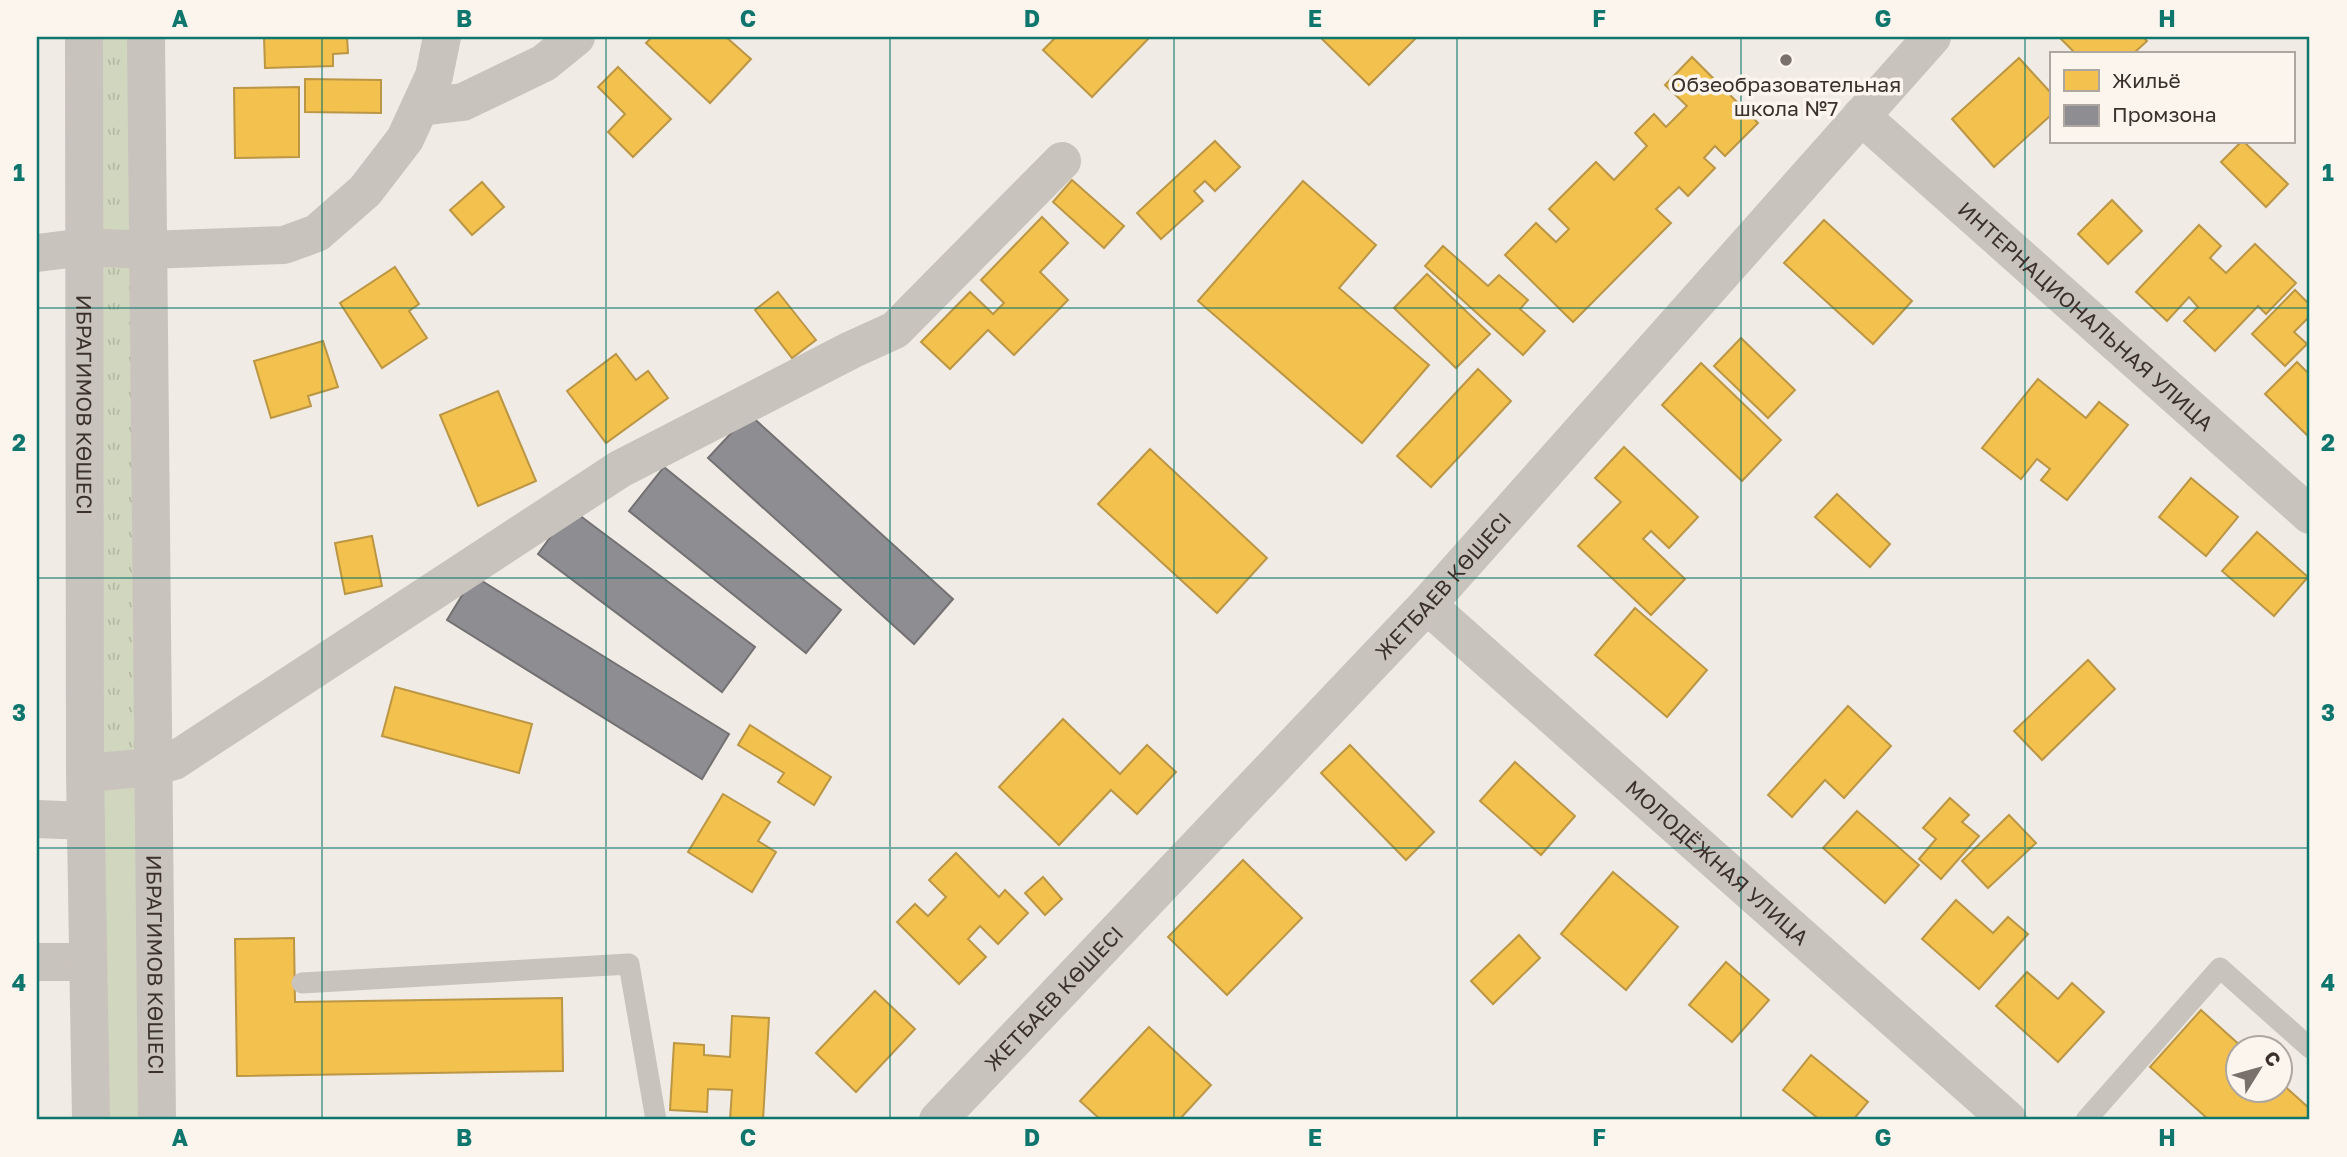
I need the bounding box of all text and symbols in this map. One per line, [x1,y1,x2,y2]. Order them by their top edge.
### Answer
text: A [172,4,189,32]
text: B [456,4,472,32]
text: C [740,4,756,32]
text: D [1024,4,1040,32]
text: E [1308,4,1322,32]
text: F [1592,4,1606,32]
text: G [1875,4,1891,32]
text: H [2158,4,2176,32]
marker: Обзеобразовательная школа №7 [1778,52,1794,68]
legend [2050,52,2294,144]
text: Жильё [2112,67,2181,93]
place label: Обзеобразовательная школа №7 [1671,71,1901,121]
text: Промзона [2112,101,2217,127]
text: 1 [13,158,25,186]
text: 1 [2322,158,2334,186]
street label: ИНТЕРНАЦИОНАЛЬНАЯ УЛИЦА [1953,196,2219,436]
street label: ИБРАГИМОВ КӨШЕСІ [71,295,98,515]
text: 2 [12,428,26,456]
text: 2 [2321,428,2335,456]
street label: ЖЕТБАЕВ КӨШЕСІ [1369,507,1516,665]
text: 3 [12,698,26,726]
text: 3 [2321,698,2335,726]
street label: МОЛОДЁЖНАЯ УЛИЦА [1620,774,1814,950]
street label: ИБРАГИМОВ КӨШЕСІ [141,855,170,1075]
street label: ЖЕТБАЕВ КӨШЕСІ [979,920,1128,1076]
text: 4 [12,968,26,996]
text: 4 [2321,968,2335,996]
north arrow [2224,1034,2294,1104]
text: С [2260,1046,2286,1071]
text: A [172,1123,189,1151]
text: B [456,1123,472,1151]
text: C [740,1123,756,1151]
text: D [1024,1123,1040,1151]
text: E [1308,1123,1322,1151]
text: F [1592,1123,1606,1151]
text: G [1875,1123,1891,1151]
text: H [2158,1123,2176,1151]

